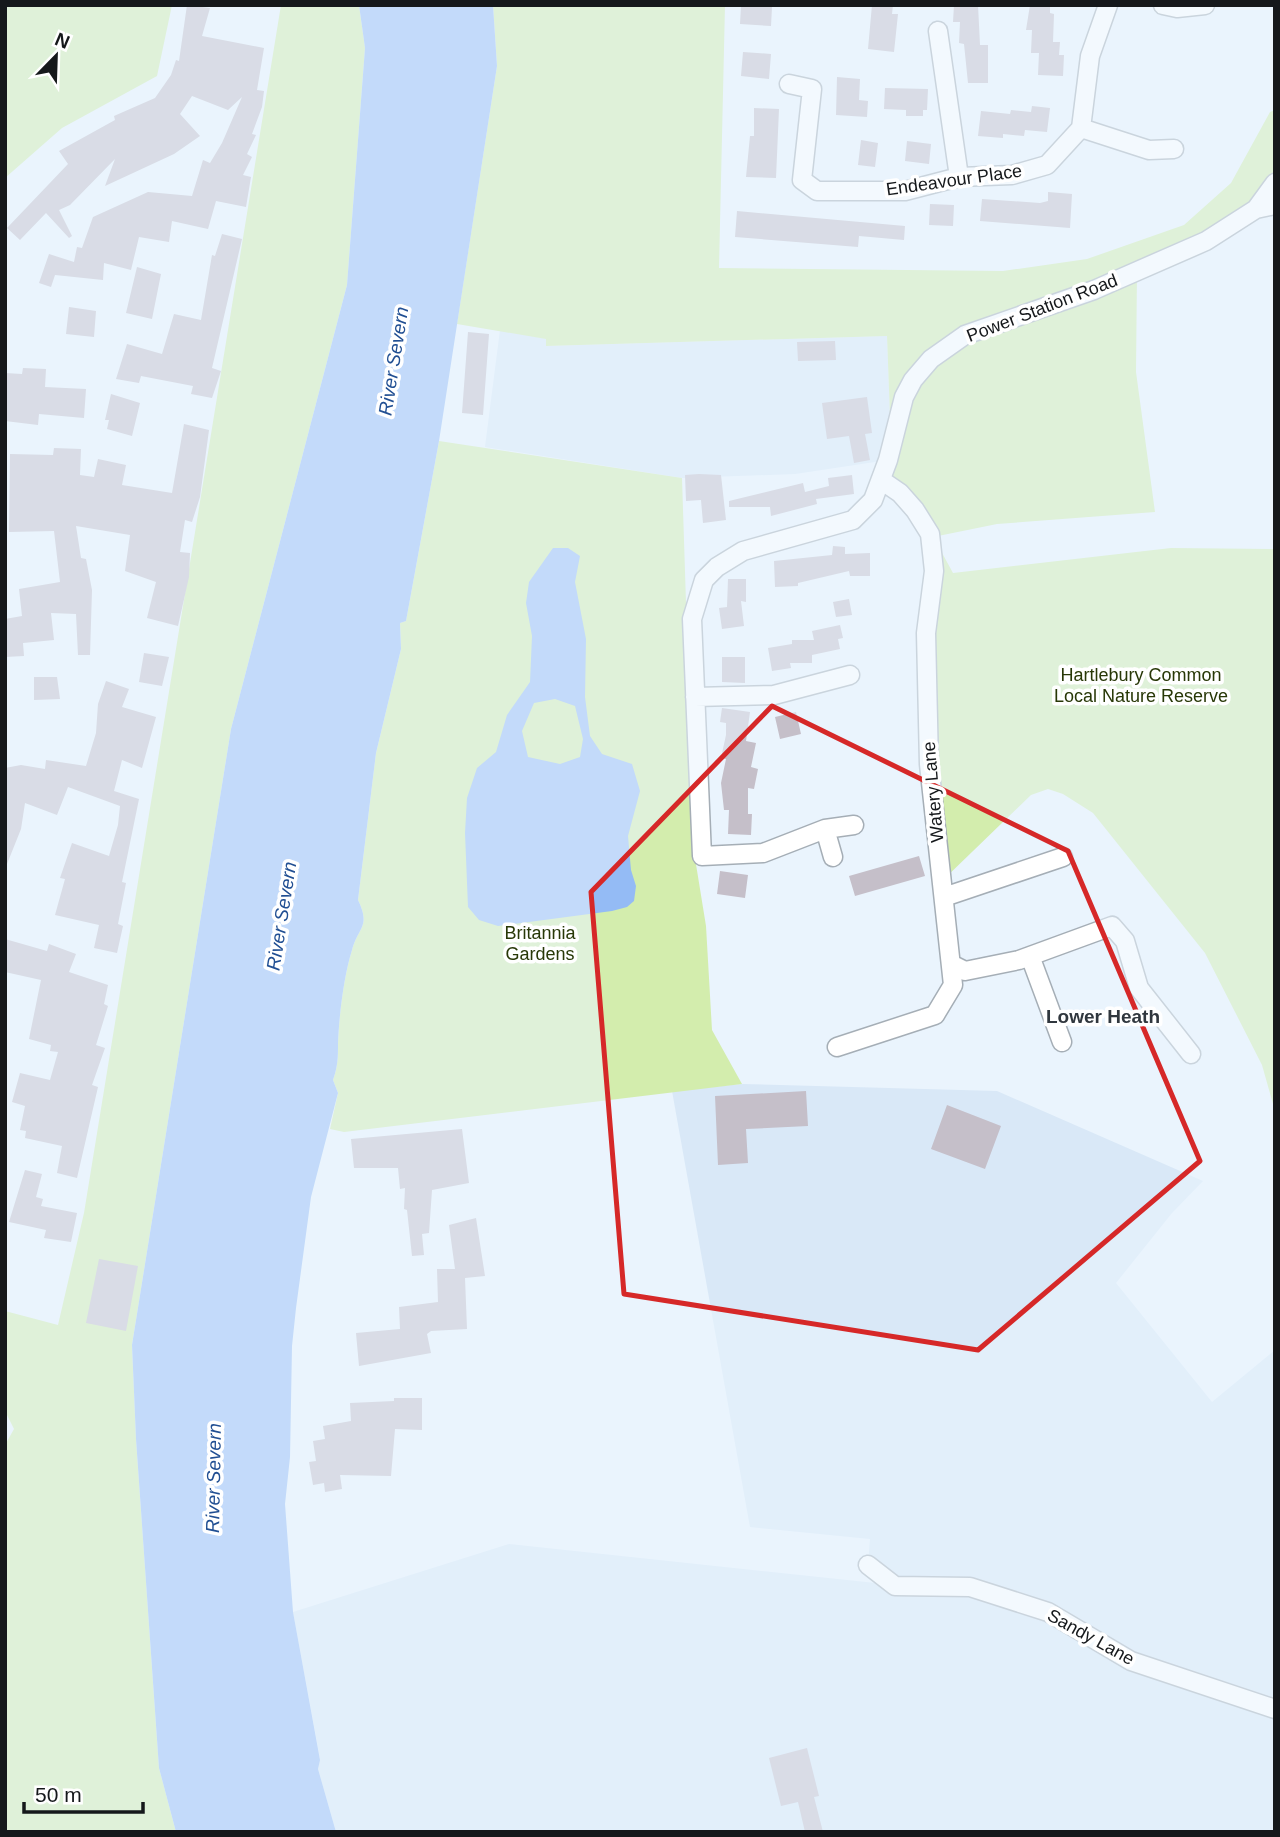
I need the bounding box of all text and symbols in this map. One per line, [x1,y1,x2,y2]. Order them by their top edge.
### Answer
north arrow [21,21,91,91]
text: N [52,28,73,53]
street label: Endeavour Place [885,161,1023,199]
street label: Power Station Road [964,270,1120,346]
water label: River Severn [375,305,412,417]
park label: Hartlebury Common Local Nature Reserve [1054,665,1228,706]
street label: Watery Lane [919,741,947,843]
water label: River Severn [263,860,300,972]
park label: Britannia Gardens [504,923,577,964]
district label: Lower Heath [1046,1006,1160,1027]
water label: River Severn [202,1423,225,1533]
street label: Sandy Lane [1044,1605,1138,1669]
scale bar [24,1770,144,1814]
text: 50 m [35,1783,82,1806]

